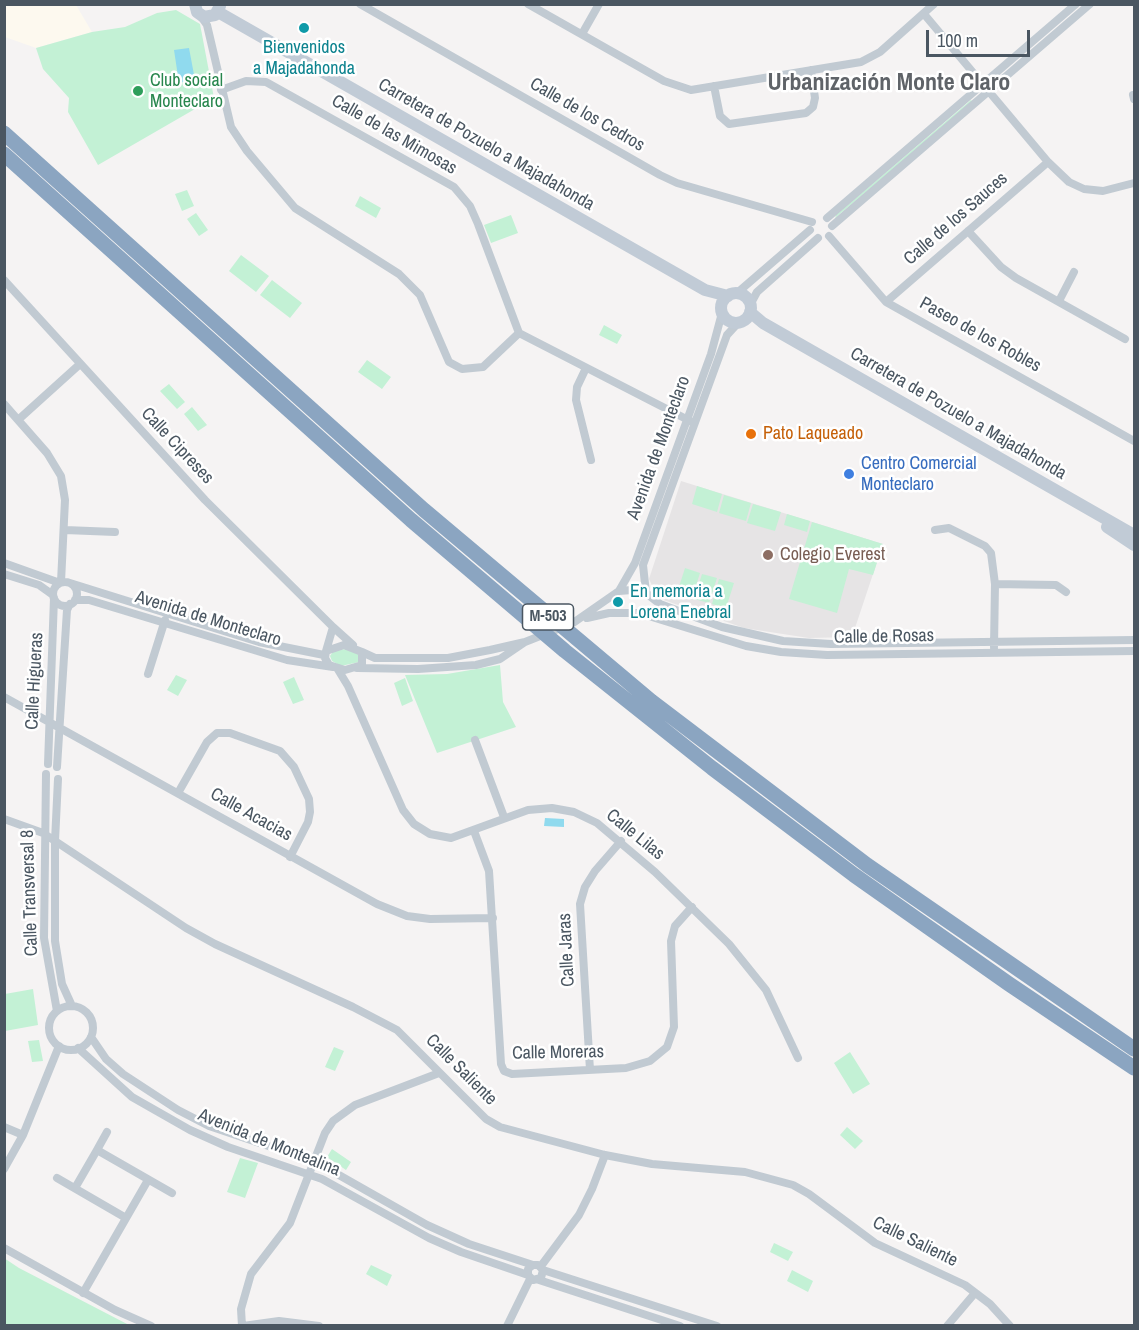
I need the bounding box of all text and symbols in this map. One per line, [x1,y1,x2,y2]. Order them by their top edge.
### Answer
scale bar [929,18,1032,56]
marker: Bienvenidos a Majadahonda [297,21,311,35]
text: 100 m [937,28,978,53]
place label: Bienvenidos a Majadahonda [253,37,355,80]
place label: Club social Monteclaro [150,70,223,112]
district label: Urbanización Monte Claro [768,70,1010,98]
street label: Calle de los Cedros [526,73,648,157]
street label: Carretera de Pozuelo a Majadahonda [374,74,598,216]
marker: Club social Monteclaro [131,84,145,98]
street label: Calle de las Mimosas [328,90,460,180]
street label: Calle de los Sauces [900,168,1012,270]
street label: Paseo de los Robles [916,293,1044,377]
street label: Carretera de Pozuelo a Majadahonda [846,343,1070,485]
street label: Avenida de Monteclaro [623,373,695,523]
street label: Calle Cipreses [136,403,218,489]
place label: Pato Laqueado [763,423,863,445]
marker: Pato Laqueado [744,427,758,441]
place label: Centro Comercial Monteclaro [861,453,977,496]
marker: Centro Comercial Monteclaro [842,467,856,481]
place label: Colegio Everest [780,544,885,566]
marker: Colegio Everest [761,548,775,562]
place label: En memoria a Lorena Enebral [630,581,731,624]
street label: Avenida de Monteclaro [132,587,284,651]
marker: En memoria a Lorena Enebral [611,595,625,609]
road number: M-503 [522,604,574,630]
street label: Calle de Rosas [834,625,934,649]
street label: Calle Higueras [22,632,48,730]
street label: Calle Acacias [206,784,296,846]
street label: Calle Lilas [601,805,669,865]
street label: Calle Transversal 8 [17,829,43,957]
street label: Calle Jaras [554,913,580,987]
street label: Calle Saliente [421,1030,501,1110]
street label: Calle Moreras [512,1041,604,1065]
street label: Avenida de Montealina [195,1105,343,1181]
street label: Calle Saliente [869,1212,961,1272]

